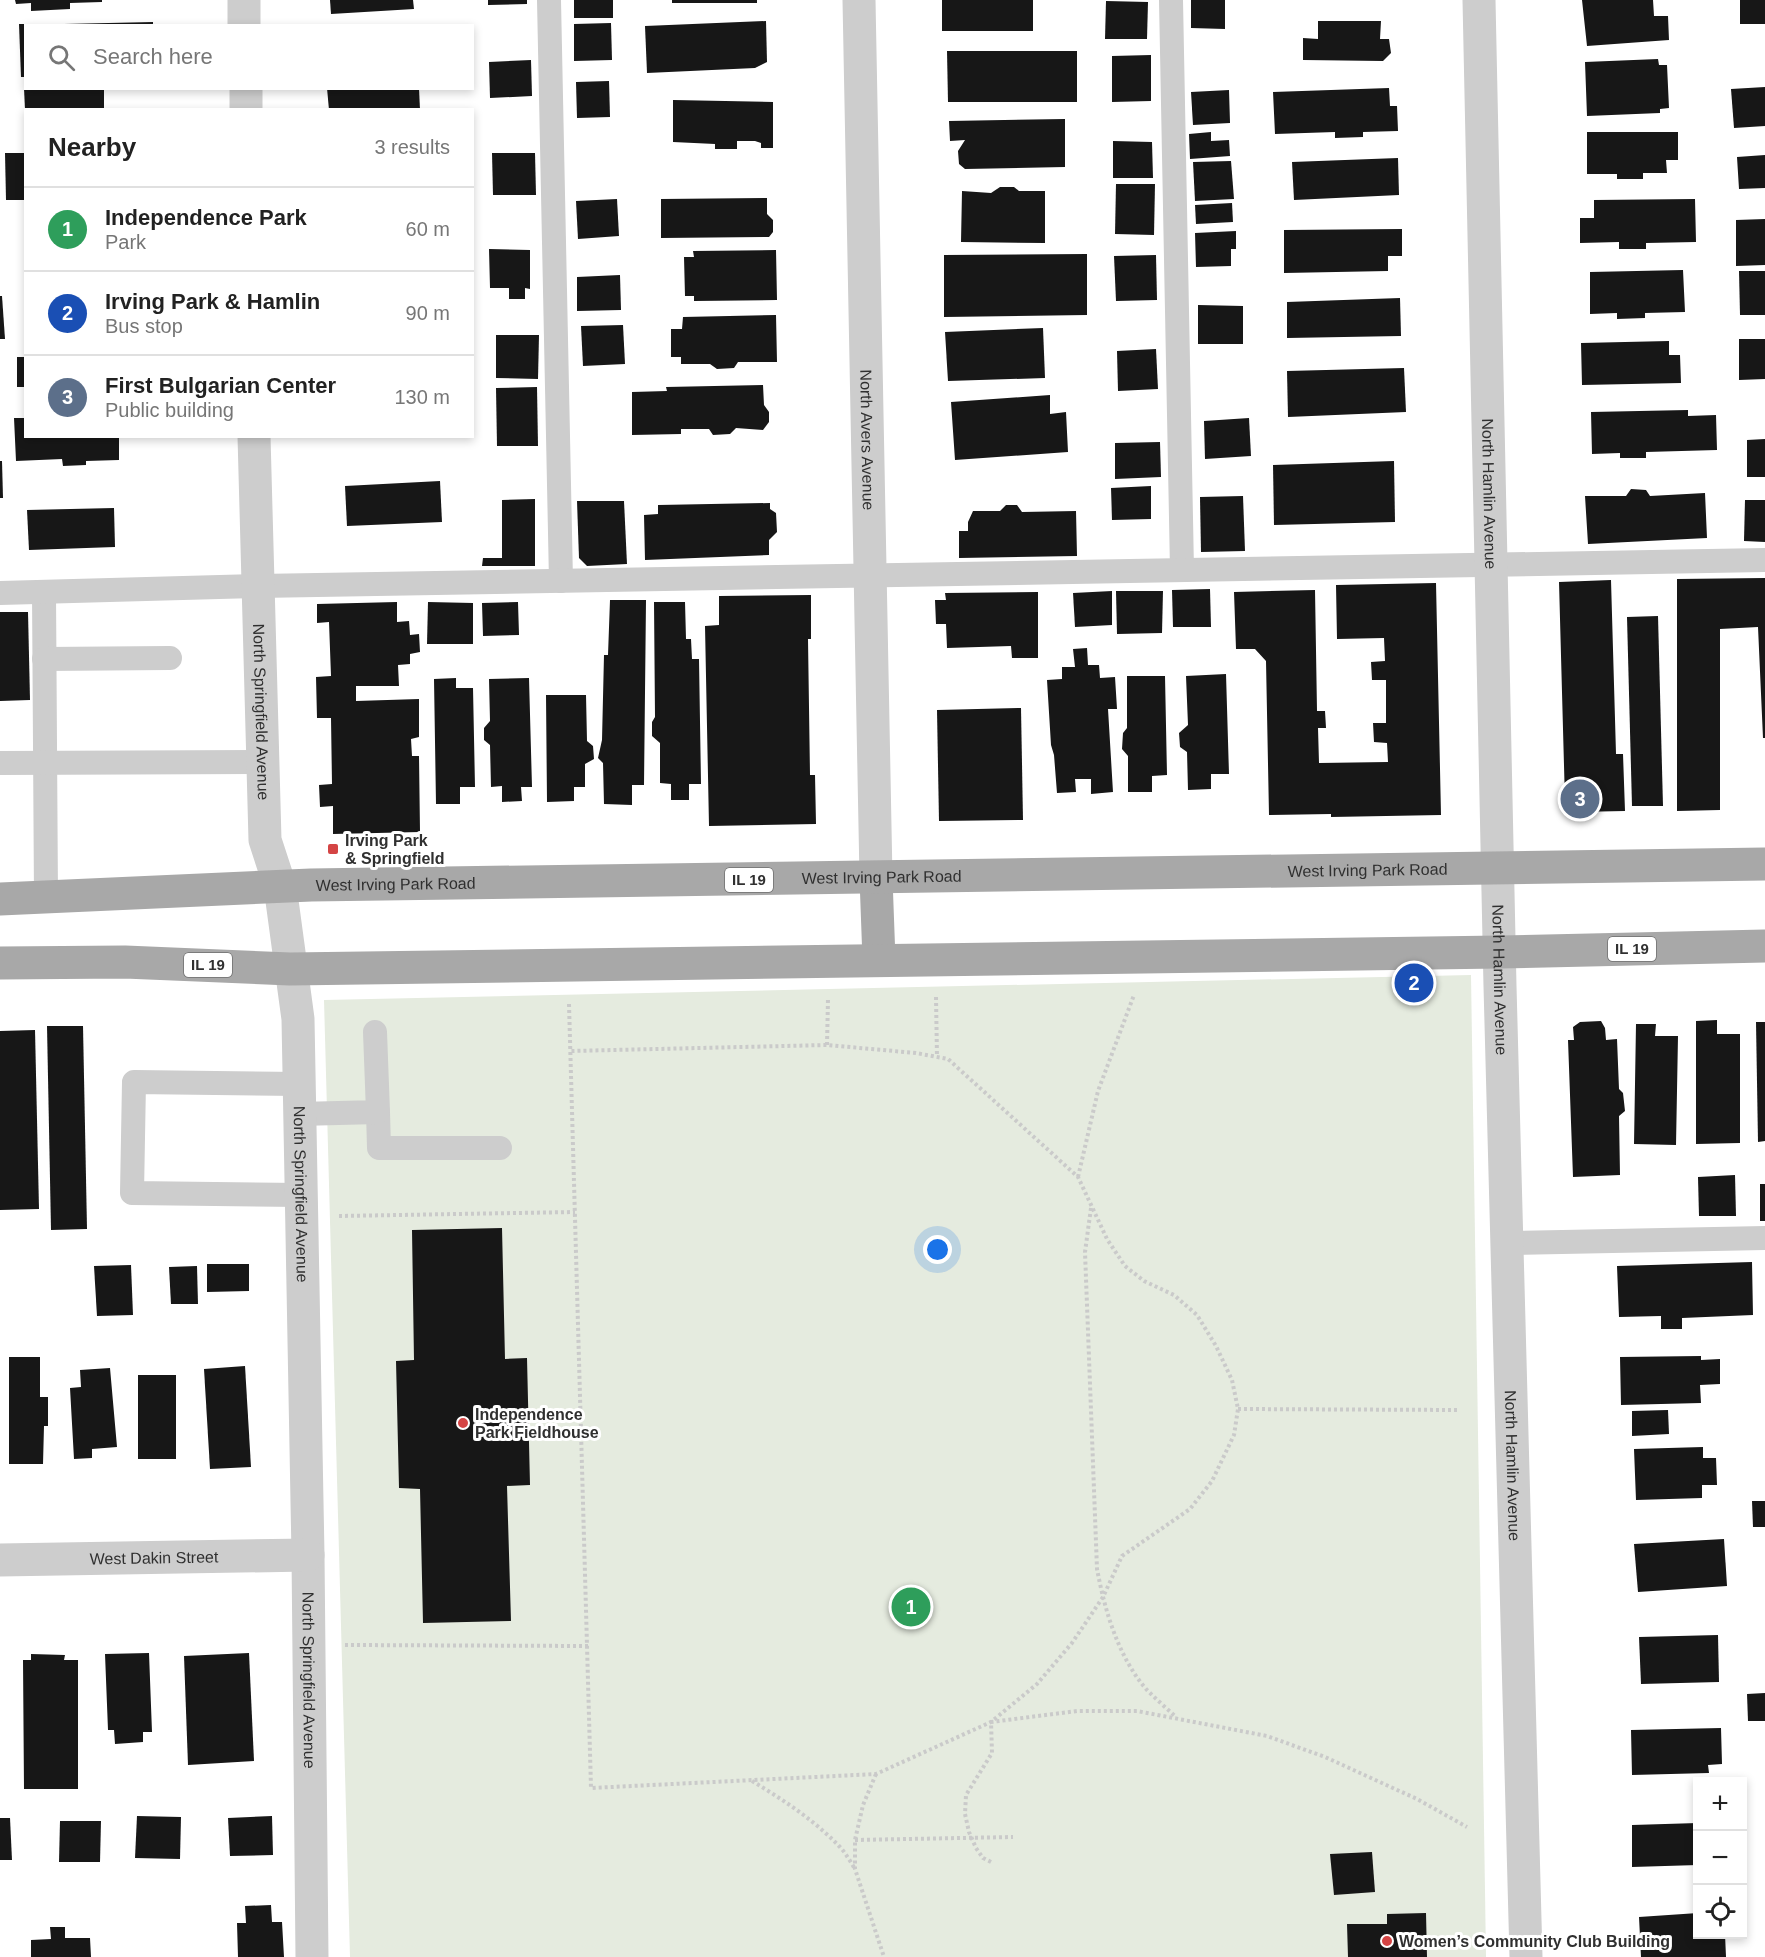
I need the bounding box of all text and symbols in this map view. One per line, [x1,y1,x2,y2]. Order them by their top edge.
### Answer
search box [24,24,474,90]
icon: search [45,41,78,74]
text: Search here [93,44,213,69]
text: Nearby [48,132,136,162]
text: 3 results [374,136,450,158]
text: Independence Park [105,205,307,230]
text: 1 [62,218,73,240]
text: 60 m [406,218,450,240]
text: Park [105,231,146,253]
text: Irving Park & Hamlin [105,289,320,314]
text: 2 [62,302,73,324]
text: 90 m [406,302,450,324]
text: Bus stop [105,315,183,337]
street label: North Avers Avenue [857,369,877,511]
text: First Bulgarian Center [105,373,336,398]
text: 3 [62,386,73,408]
text: 130 m [394,386,450,408]
text: Public building [105,399,234,421]
street label: North Hamlin Avenue [1479,418,1499,570]
street label: North Springfield Avenue [250,623,272,801]
pin: 3 [1560,776,1600,822]
place label: Irving Park & Springfield [345,832,445,867]
marker: Irving Park & Springfield [326,842,340,856]
street label: West Irving Park Road [1288,861,1448,880]
road number: IL 19 [725,868,773,892]
street label: West Irving Park Road [802,868,962,887]
street label: West Irving Park Road [316,875,476,894]
street label: North Hamlin Avenue [1489,904,1510,1056]
road number: IL 19 [1608,937,1656,961]
road number: IL 19 [184,953,232,977]
pin: 2 [1394,960,1434,1006]
street label: North Springfield Avenue [291,1106,311,1283]
your location [923,1235,952,1264]
street label: North Hamlin Avenue [1502,1390,1523,1541]
place label: Independence Park Fieldhouse [475,1406,599,1441]
marker: Independence Park Fieldhouse [456,1416,470,1430]
street label: West Dakin Street [89,1548,219,1568]
pin: 1 [892,1584,930,1630]
street label: North Springfield Avenue [299,1592,318,1769]
map controls [1693,1777,1747,1939]
button: + [1693,1777,1747,1831]
button: − [1693,1831,1747,1885]
button: locate [1693,1885,1747,1939]
place label: Women’s Community Club Building [1399,1933,1670,1950]
marker: Women’s Community Club Building [1380,1934,1394,1948]

